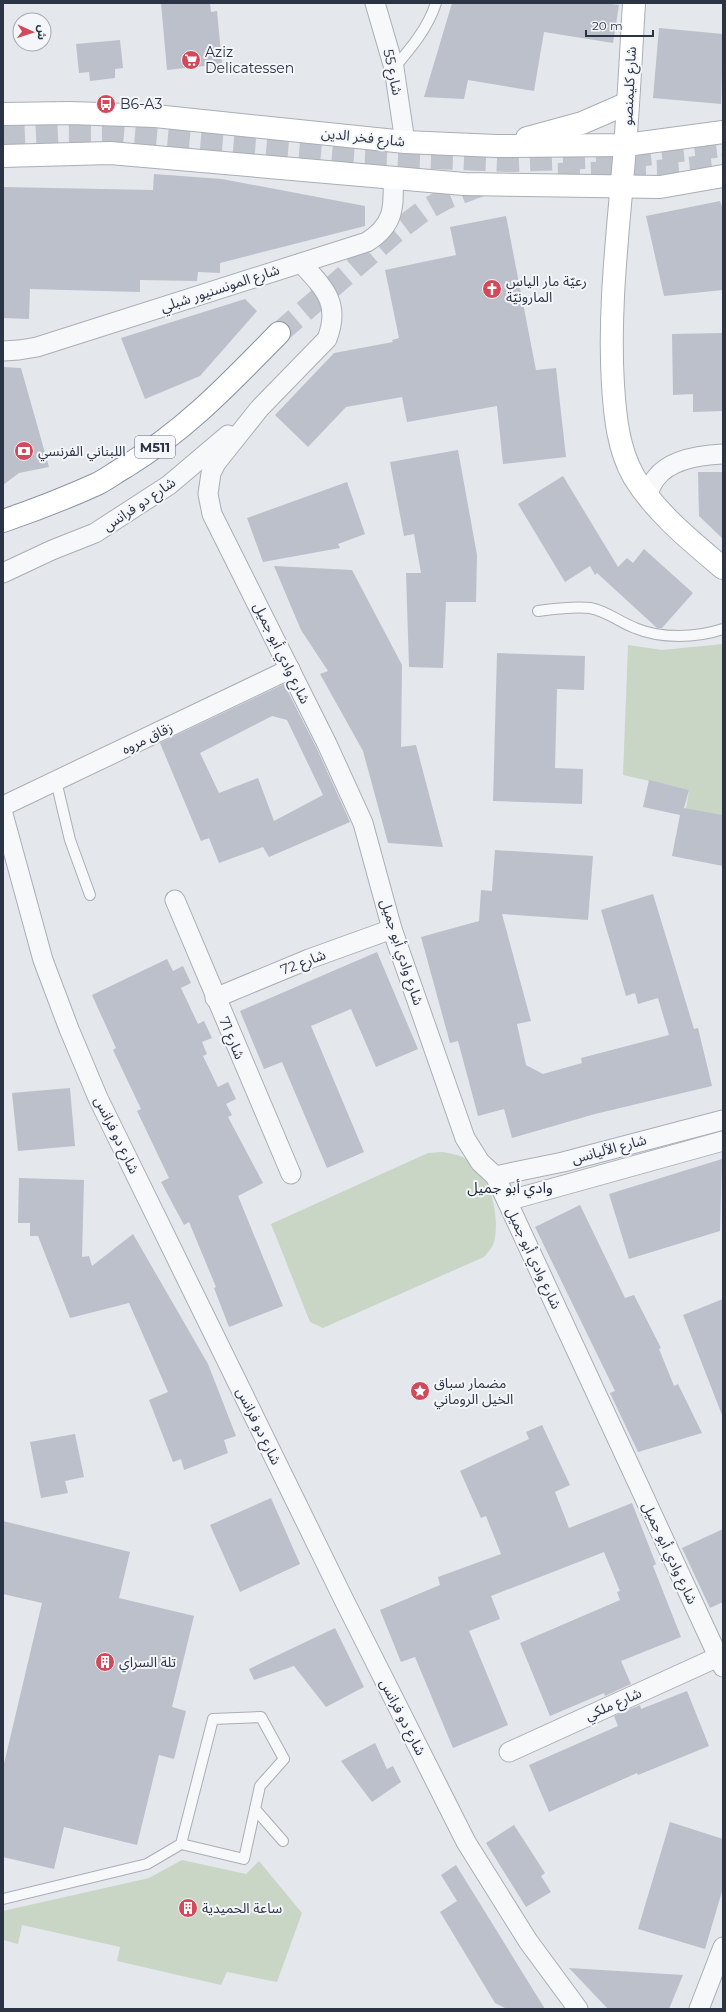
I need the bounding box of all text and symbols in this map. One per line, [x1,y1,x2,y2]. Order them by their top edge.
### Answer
north arrow [12,12,52,52]
scale bar [586,12,653,38]
text: 20 m [592,18,623,33]
text: ش [35,25,49,40]
place label: Aziz Delicatessen [205,43,294,77]
street label: شارع كليمنصو [618,46,642,126]
street label: شارع 55 [377,47,407,97]
supermarket icon: Aziz Delicatessen [180,49,202,71]
bus stop icon: B6-A3 [95,93,117,115]
place label: B6-A3 [120,95,162,113]
street label: شارع فخر الدين [320,124,406,152]
street label: شارع المونسنيور شبلي [158,260,282,318]
place label: رعيّة مار الياس المارونيّة [506,272,587,306]
church icon: رعيّة مار الياس المارونيّة [481,278,503,300]
road number: M511 [135,436,175,458]
bank icon: اللبناني الفرنسي [13,440,35,462]
place label: اللبناني الفرنسي [38,442,126,462]
street label: شارع دو فرانس [99,473,180,537]
street label: شارع وادي أبو جميل [248,599,314,708]
street label: زقاق مروه [119,718,175,758]
street label: شارع وادي أبو جميل [374,897,428,1008]
street label: شارع 72 [278,945,329,981]
street label: شارع 71 [213,1014,249,1063]
street label: شارع دو فرانس [89,1093,143,1178]
street label: شارع الأليانس [570,1130,649,1170]
district label: وادي أبو جميل [467,1178,553,1199]
street label: شارع وادي أبو جميل [500,1204,566,1313]
place label: مضمار سباق الخيل الروماني [434,1374,513,1410]
place icon: مضمار سباق الخيل الروماني [409,1380,431,1402]
street label: شارع دو فرانس [231,1384,285,1469]
street label: شارع وادي أبو جميل [636,1499,702,1608]
building icon: تلة السراي [94,1651,116,1673]
place label: تلة السراي [119,1653,176,1673]
street label: شارع دو فرانس [374,1676,430,1759]
street label: شارع ملكي [582,1684,645,1726]
building icon: ساعة الحميدية [177,1897,199,1919]
place label: ساعة الحميدية [202,1899,282,1917]

